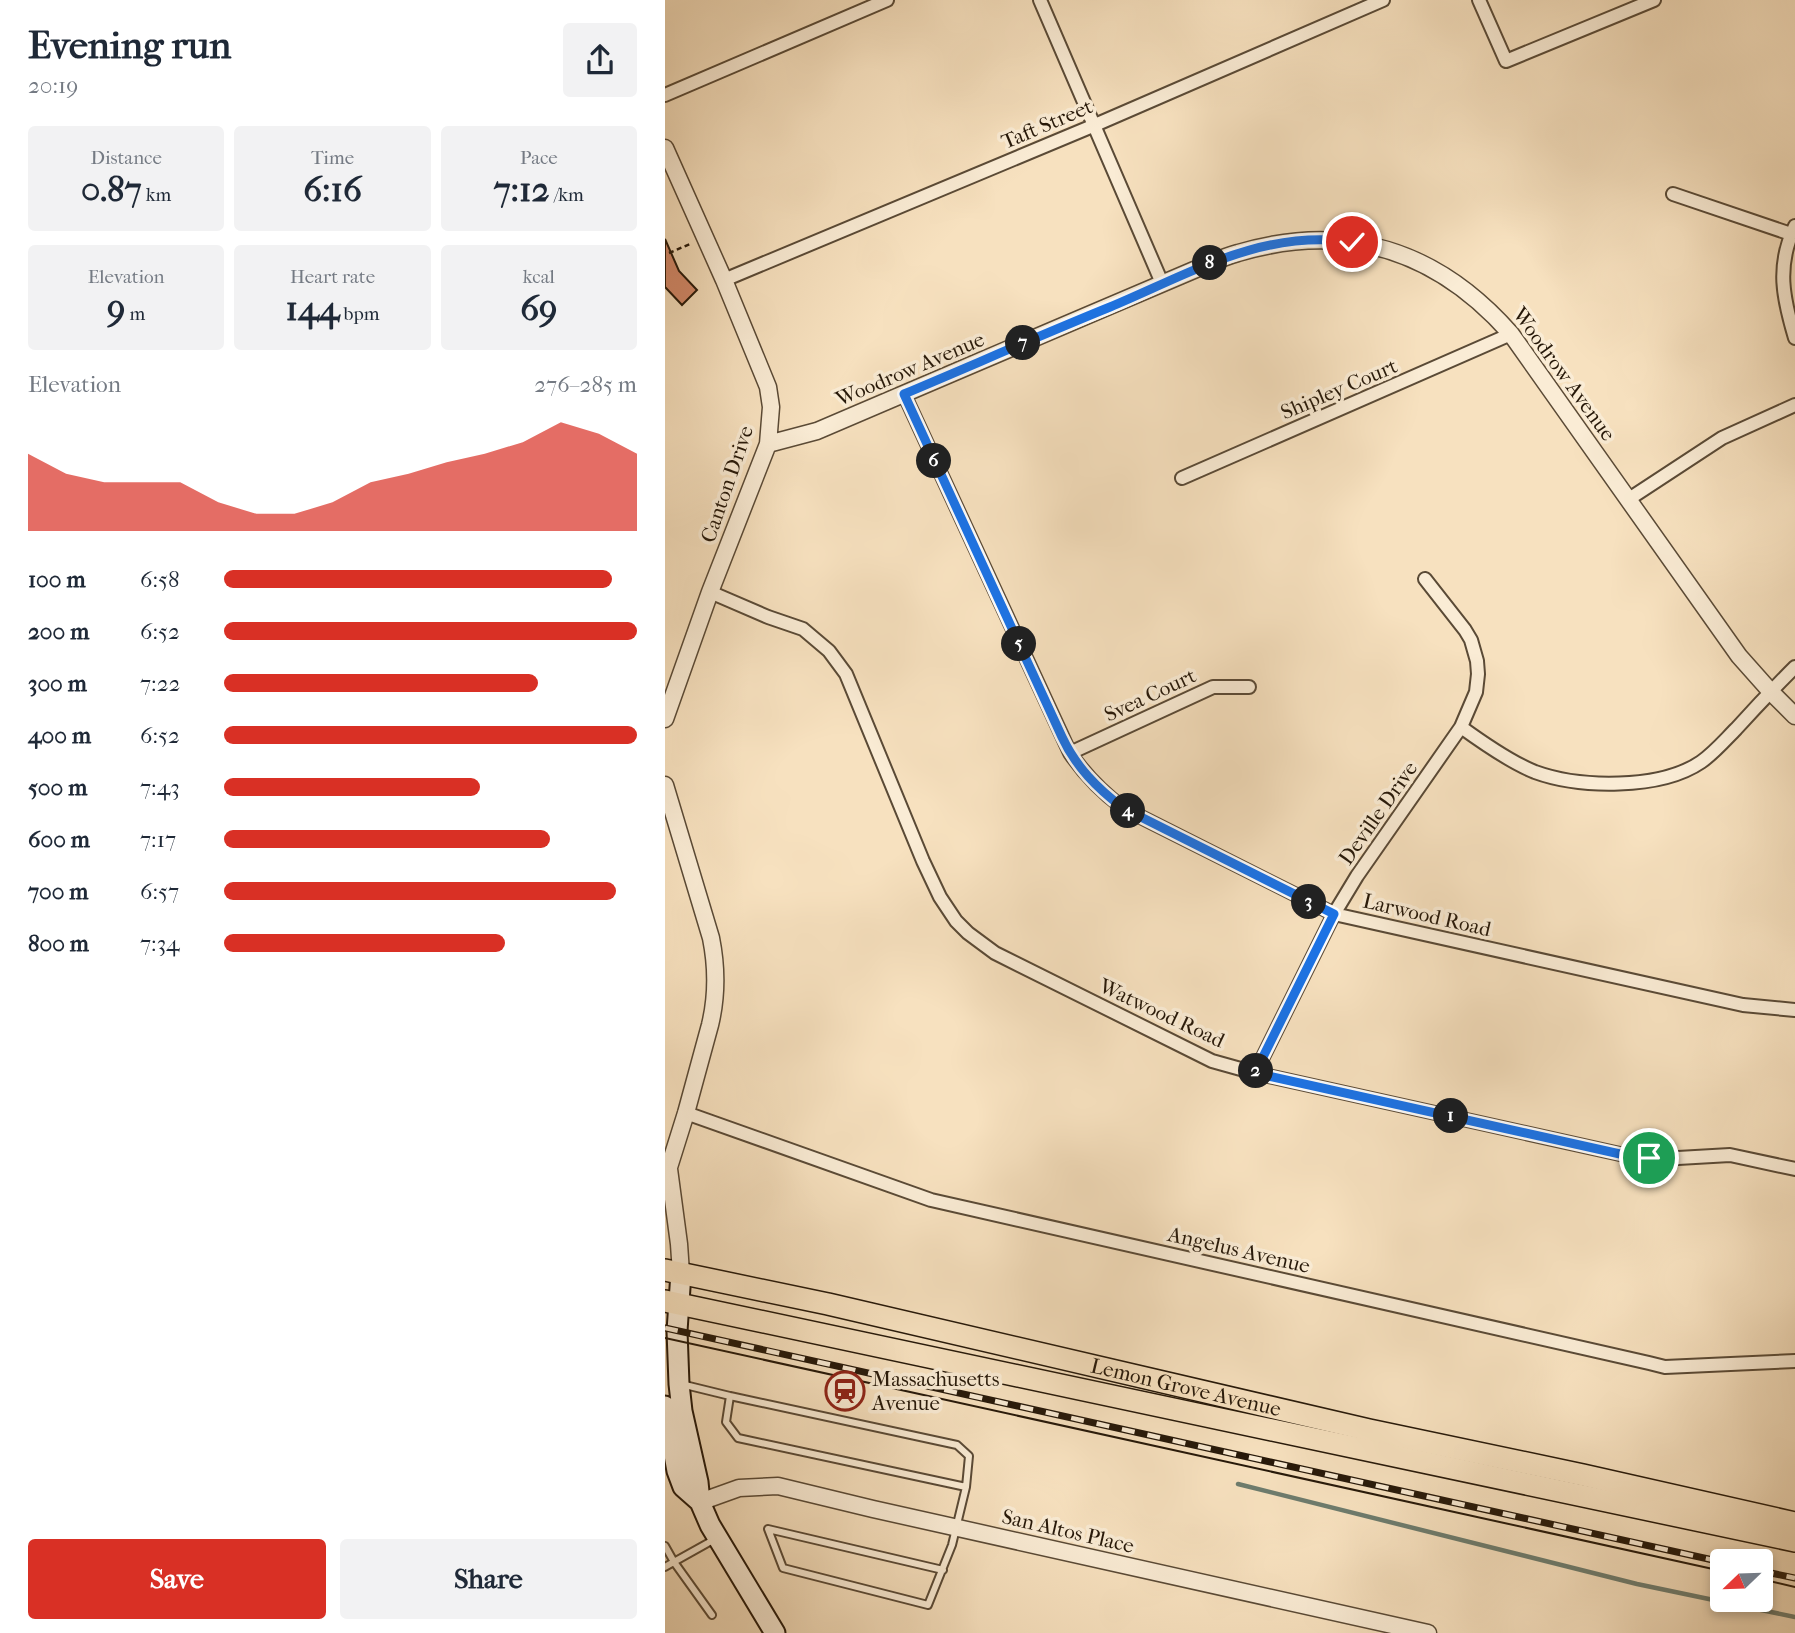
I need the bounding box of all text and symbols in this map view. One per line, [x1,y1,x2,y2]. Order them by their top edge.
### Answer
text: Evening run [28,23,231,68]
button: share [563,23,637,97]
text: 20:19 [28,72,78,99]
street label: Taft Street [998,94,1097,154]
text: Distance [90,147,162,169]
text: Time [311,147,354,169]
text: Pace [520,147,558,169]
text: 0.87 [81,169,142,210]
text: 6:16 [303,169,362,210]
text: 7:12 [494,169,550,210]
text: km [142,184,171,206]
text: /km [550,184,584,206]
pin [1322,212,1382,272]
icon: check [1333,223,1371,261]
pin: 8 [1193,246,1227,280]
text: 8 [1205,251,1214,273]
text: Elevation [88,266,165,288]
text: Heart rate [290,266,375,288]
text: kcal [523,266,555,288]
text: 9 [107,288,125,329]
text: 144 [285,288,339,329]
text: 69 [520,288,557,329]
street label: Woodrow Avenue [1507,302,1620,445]
text: m [125,303,145,325]
text: bpm [339,303,380,325]
pin: 7 [1005,326,1041,360]
street label: Woodrow Avenue [831,327,988,411]
text: 7 [1018,331,1027,353]
street label: Shipley Court [1277,353,1401,424]
text: Elevation [28,371,121,398]
text: 276–285 m [534,371,637,398]
street label: Canton Drive [696,422,758,546]
pin: 6 [917,444,951,478]
text: 6 [928,449,939,471]
text: 100 m [28,566,86,593]
text: 6:58 [140,566,180,593]
text: 200 m [28,618,89,645]
text: 6:52 [140,618,180,645]
pin: 5 [1001,626,1037,662]
text: 5 [1014,632,1023,654]
street label: Svea Court [1100,663,1200,727]
text: 300 m [28,670,87,697]
text: 7:22 [140,670,180,697]
text: 400 m [28,722,91,749]
text: 6:52 [140,722,180,749]
street label: Deville Drive [1334,757,1422,869]
text: 500 m [28,774,87,801]
text: 7:43 [140,774,180,801]
pin: 4 [1111,794,1145,828]
text: 4 [1122,799,1133,821]
text: 600 m [28,826,90,853]
text: 7:17 [140,826,176,853]
text: 700 m [28,878,88,905]
text: 6:57 [140,878,179,905]
pin: 3 [1291,884,1327,920]
street label: Larwood Road [1361,889,1494,942]
text: 3 [1305,890,1312,912]
text: 800 m [28,930,89,957]
text: 7:34 [140,930,180,957]
street label: Watwood Road [1095,973,1229,1053]
pin: 2 [1239,1054,1273,1088]
text: 2 [1251,1059,1260,1081]
pin: 1 [1433,1098,1469,1134]
text: 1 [1447,1104,1454,1126]
pin [1619,1128,1679,1188]
icon: arrive [1630,1139,1668,1177]
street label: Angelus Avenue [1165,1222,1312,1278]
street label: Lemon Grove Avenue [1088,1354,1283,1421]
place label: Massachusetts Avenue [871,1367,1000,1415]
station icon: Massachusetts Avenue [824,1370,866,1412]
street label: San Altos Place [1000,1504,1136,1558]
button: Save [28,1539,326,1619]
button: Share [340,1539,637,1619]
north arrow [1710,1549,1773,1612]
map controls [1710,1549,1773,1612]

